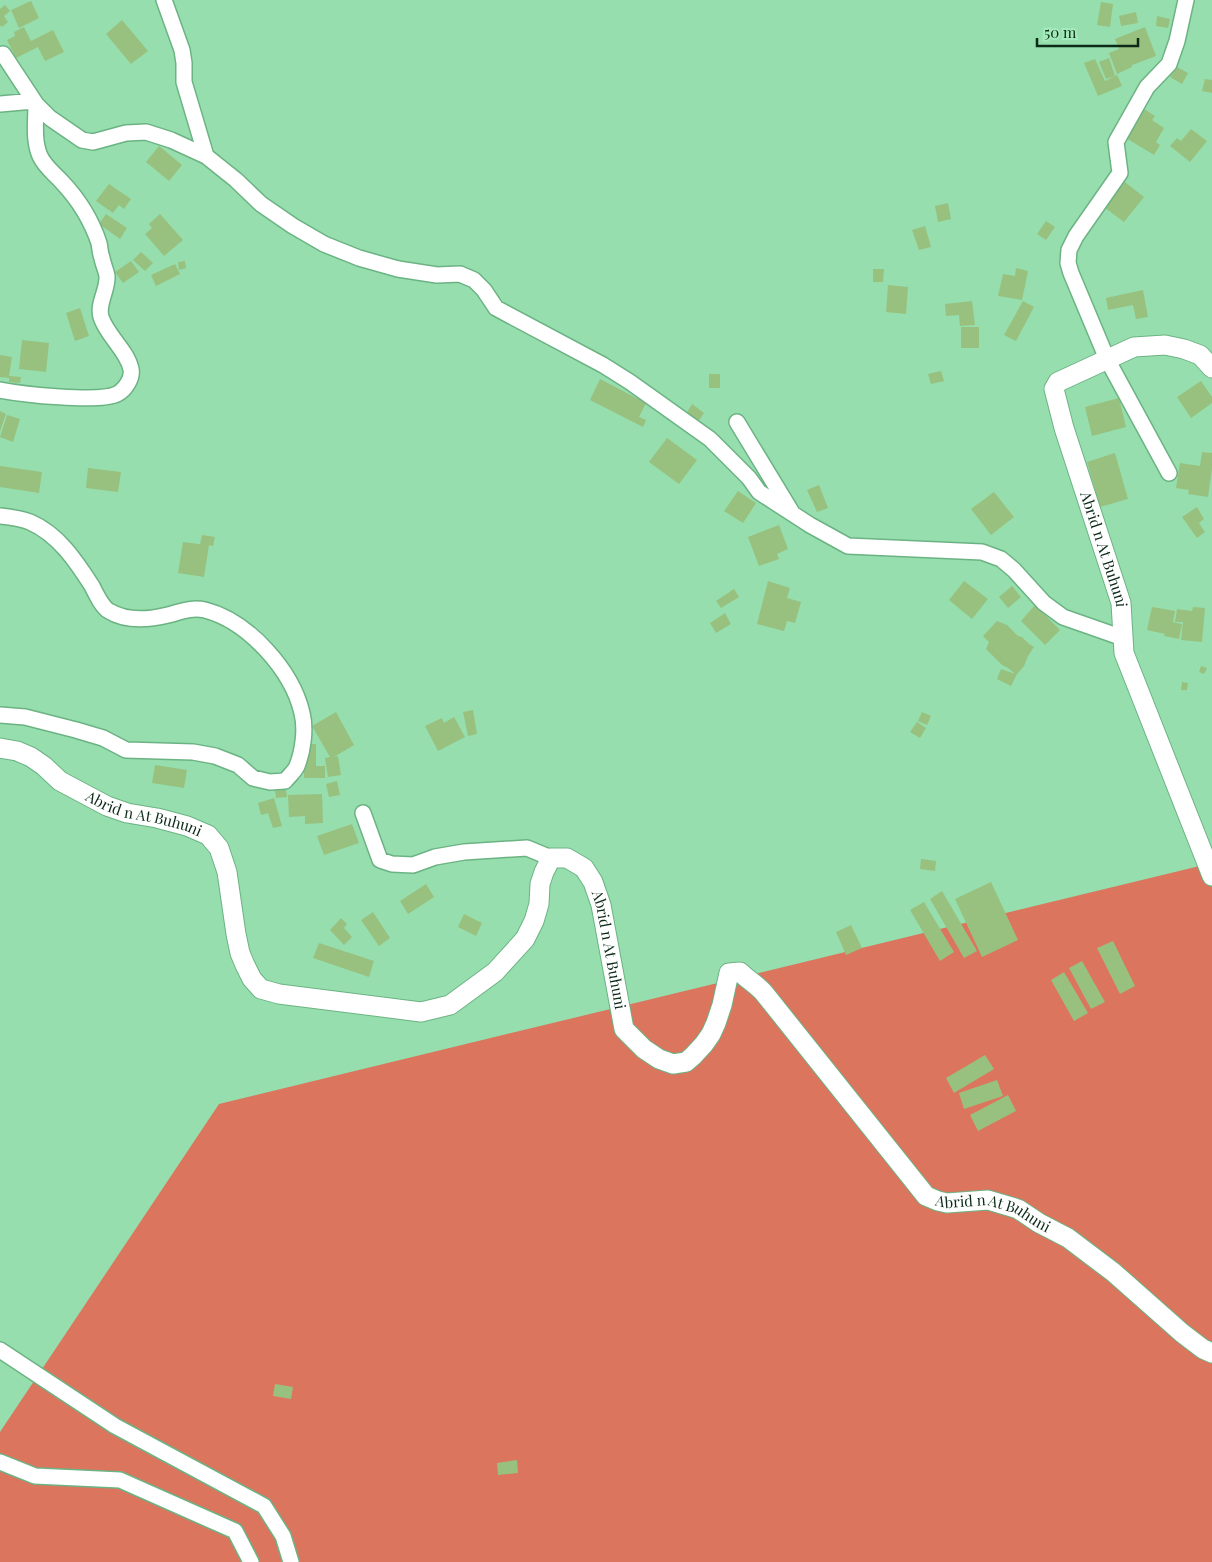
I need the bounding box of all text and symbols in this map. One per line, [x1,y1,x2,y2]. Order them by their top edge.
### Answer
scale bar [1037,15,1138,47]
text: 50 m [1044,22,1077,42]
street label: Abrid n At Buhuni [1076,488,1132,608]
street label: Abrid n At Buhuni [82,785,206,841]
street label: Abrid n At Buhuni [587,886,631,1012]
street label: Abrid n At Buhuni [933,1189,1055,1237]

